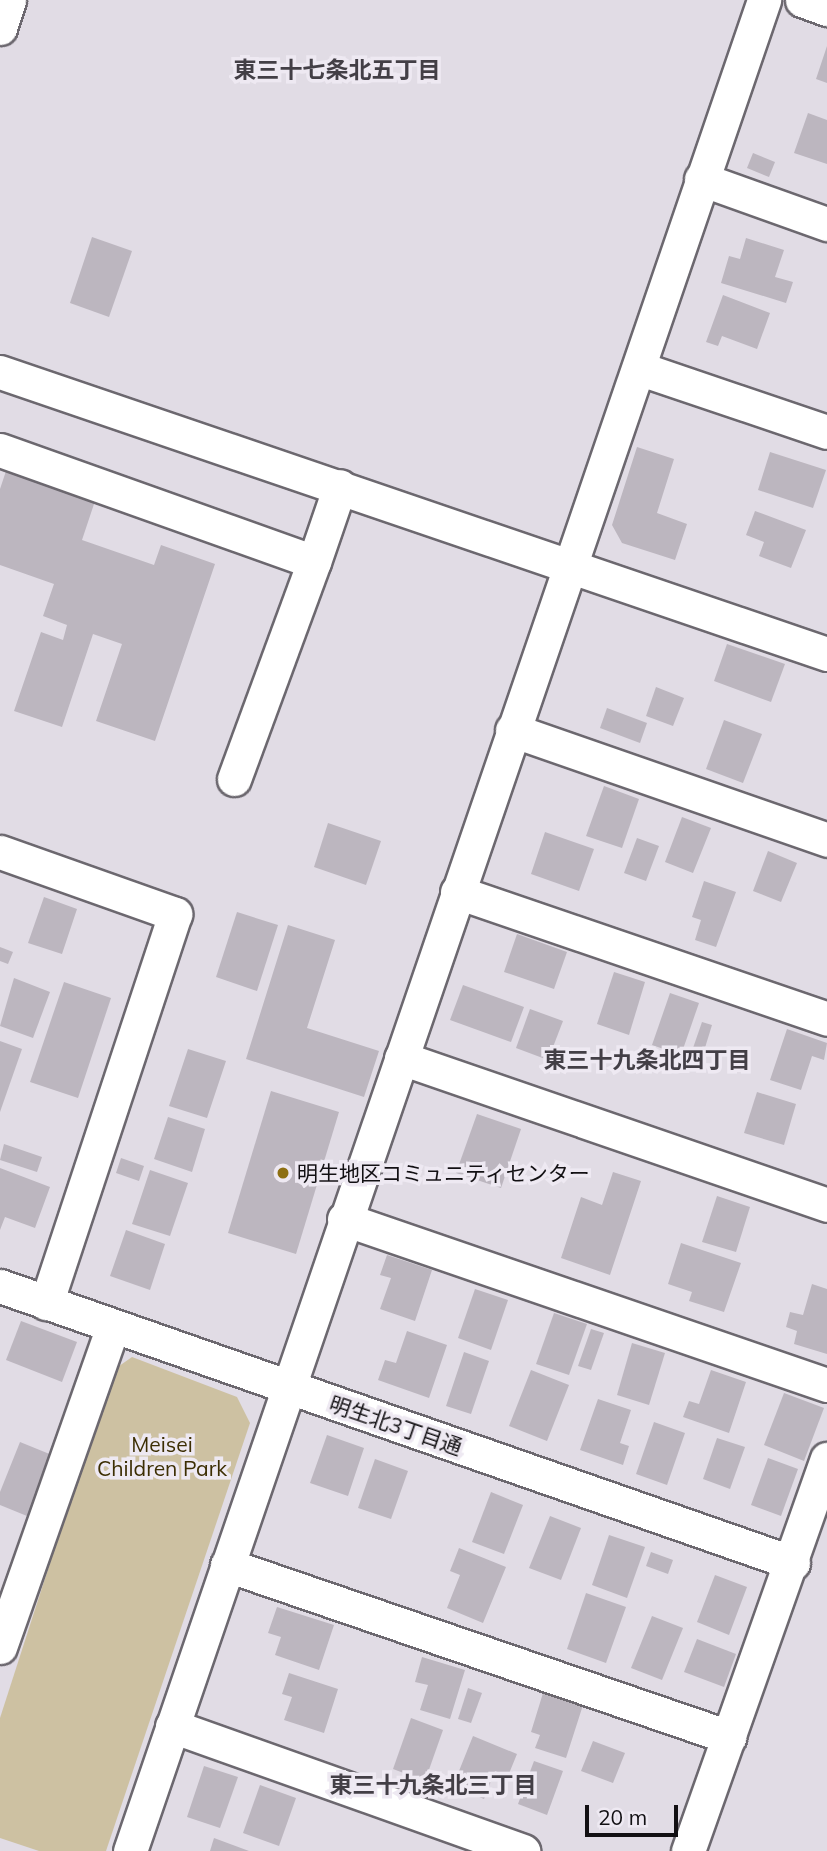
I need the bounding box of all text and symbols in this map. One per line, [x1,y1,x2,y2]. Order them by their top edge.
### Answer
district label: 東三十七条北五丁目 [234,56,440,84]
district label: 東三十九条北四丁目 [544,1046,750,1074]
place label: 明生地区コミュニティセンター [297,1160,591,1186]
marker: 明生地区コミュニティセンター [275,1165,291,1181]
street label: 明生北3丁目通 [326,1391,466,1459]
park label: Meisei Children Park [97,1431,227,1481]
district label: 東三十九条北三丁目 [330,1771,536,1799]
scale bar [589,1792,682,1836]
text: 20 m [598,1804,647,1830]

